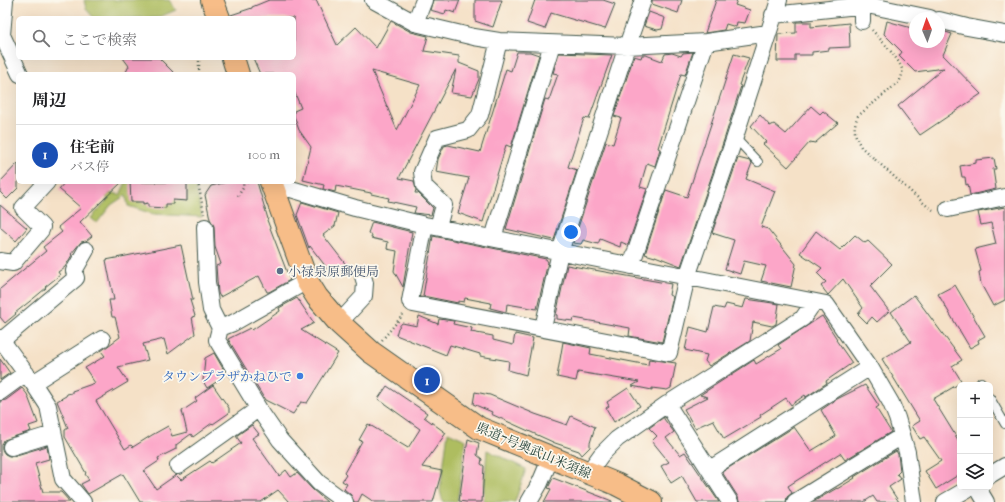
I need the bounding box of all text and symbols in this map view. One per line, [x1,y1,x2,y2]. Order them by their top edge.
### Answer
north arrow [909,12,945,48]
search box [16,16,296,60]
icon: search [30,27,52,49]
text: ここで検索 [62,31,137,49]
text: 周辺 [32,90,66,110]
text: 住宅前 [70,138,115,156]
text: 1 [43,147,47,162]
text: 100 m [247,147,280,162]
text: バス停 [70,159,109,174]
your location [561,222,581,242]
place label: 小禄泉原郵便局 [288,264,379,279]
marker: 小禄泉原郵便局 [275,266,285,276]
pin: 1 [414,365,440,395]
place label: タウンプラザかねひで [162,369,292,384]
marker: タウンプラザかねひで [295,371,305,381]
map controls [957,382,993,490]
button: + [957,382,993,418]
button: − [957,418,993,454]
street label: 県道7号奥武山米須線 [474,419,593,481]
button: layers [957,454,993,490]

